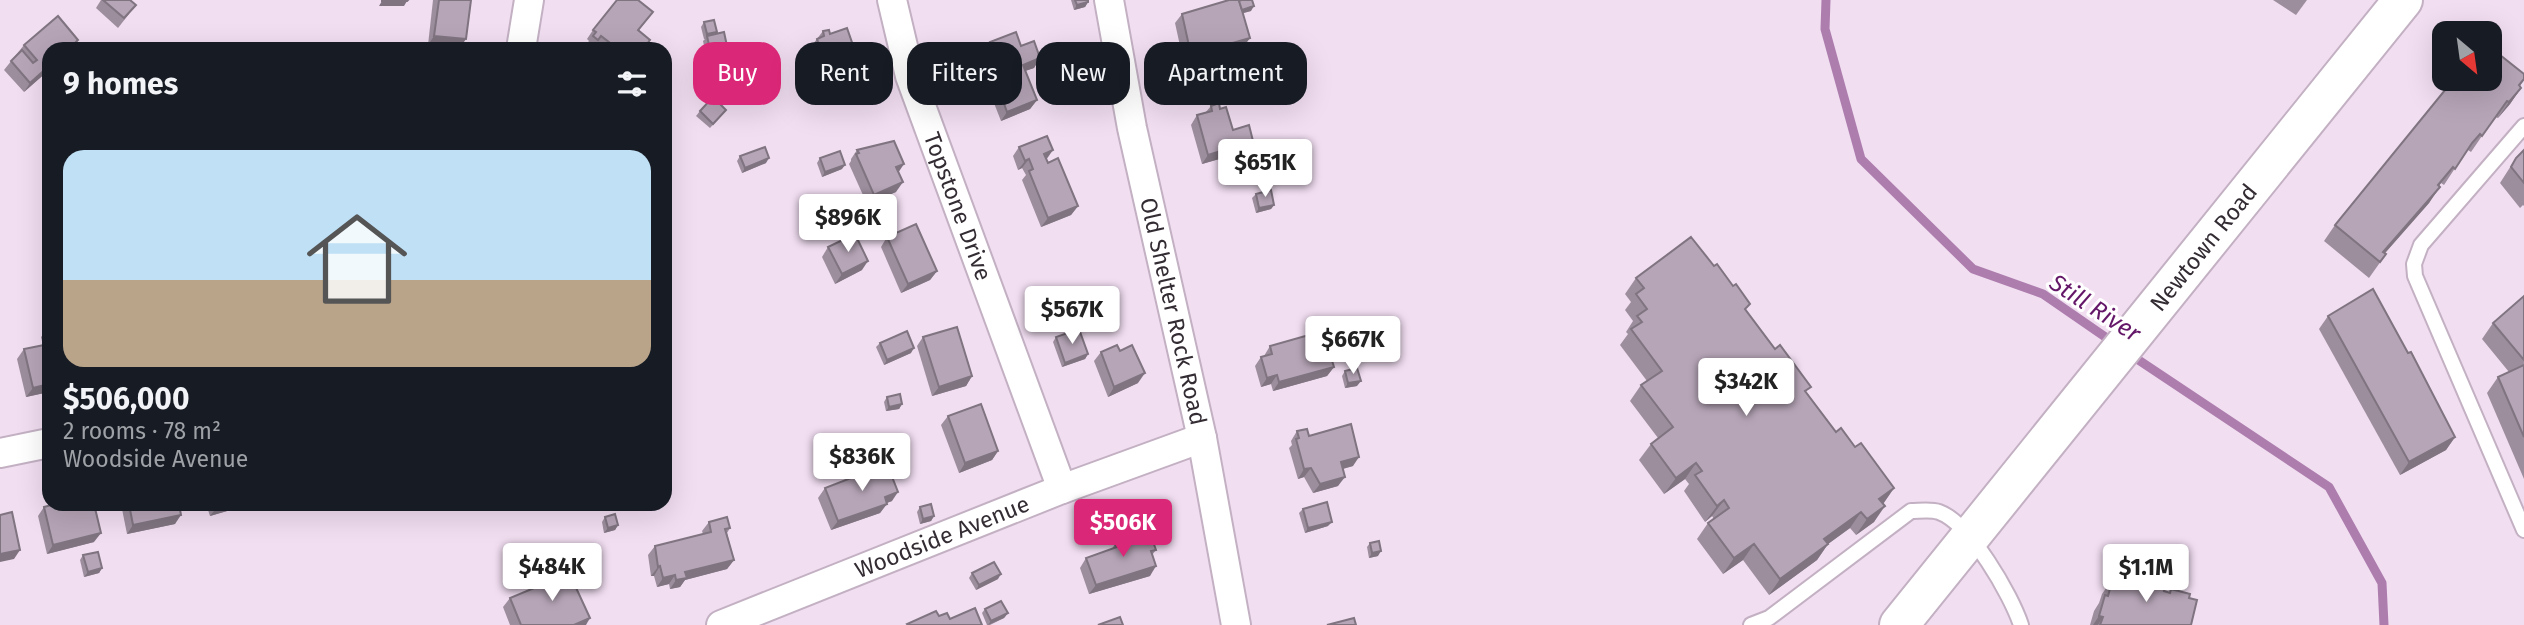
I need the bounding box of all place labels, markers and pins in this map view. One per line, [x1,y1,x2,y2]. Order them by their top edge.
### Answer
pin: $651K [1216,140,1314,199]
pin: $896K [799,194,897,254]
pin: $567K [1023,286,1121,346]
pin: $667K [1304,316,1402,376]
pin: $342K [1697,358,1795,418]
pin: $836K [813,434,911,493]
pin: $506K [1074,500,1172,559]
pin: $484K [503,544,601,603]
pin: $1.1M [2097,544,2195,604]

